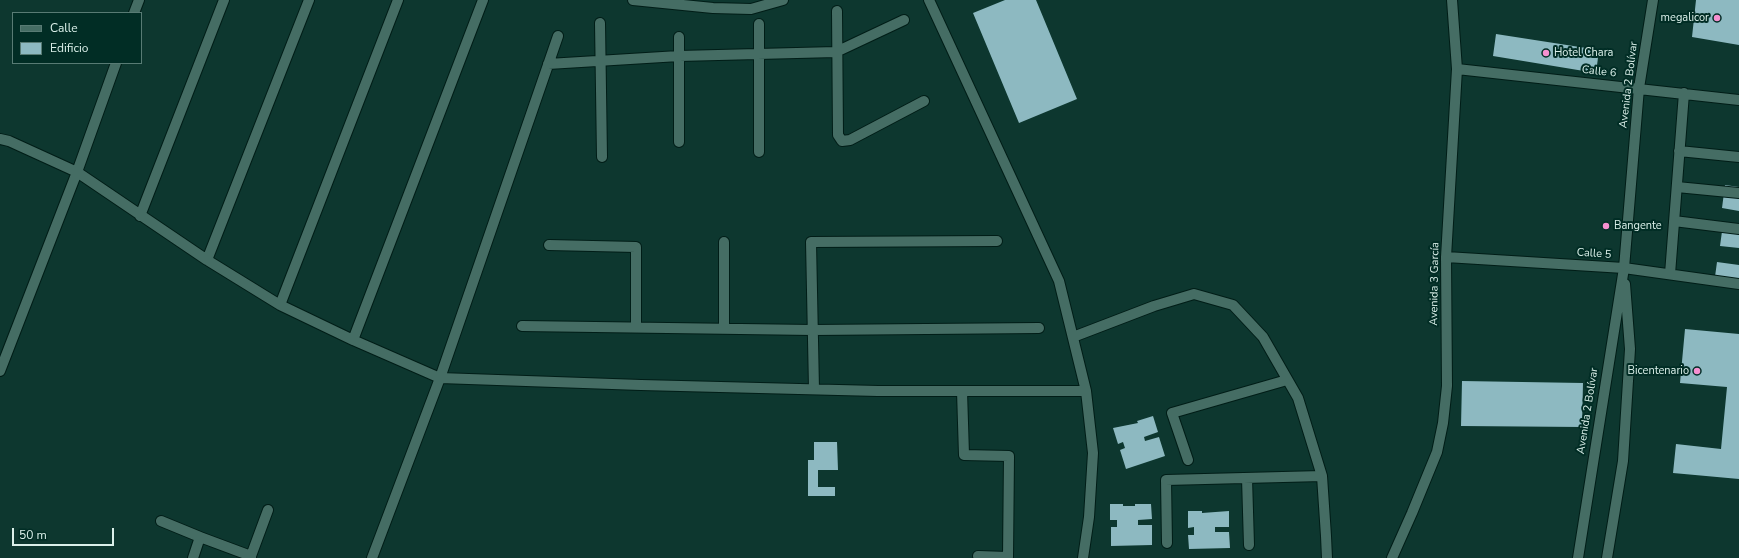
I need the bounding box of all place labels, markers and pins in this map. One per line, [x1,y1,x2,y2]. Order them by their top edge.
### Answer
place label: megalicor [1661,11,1709,25]
marker: megalicor [1712,13,1722,23]
place label: Hotel Chara [1554,46,1613,60]
marker: Hotel Chara [1541,48,1551,58]
place label: Bangente [1614,219,1662,233]
marker: Bangente [1601,221,1611,231]
place label: Bicentenario [1628,364,1689,378]
marker: Bicentenario [1692,366,1702,376]

